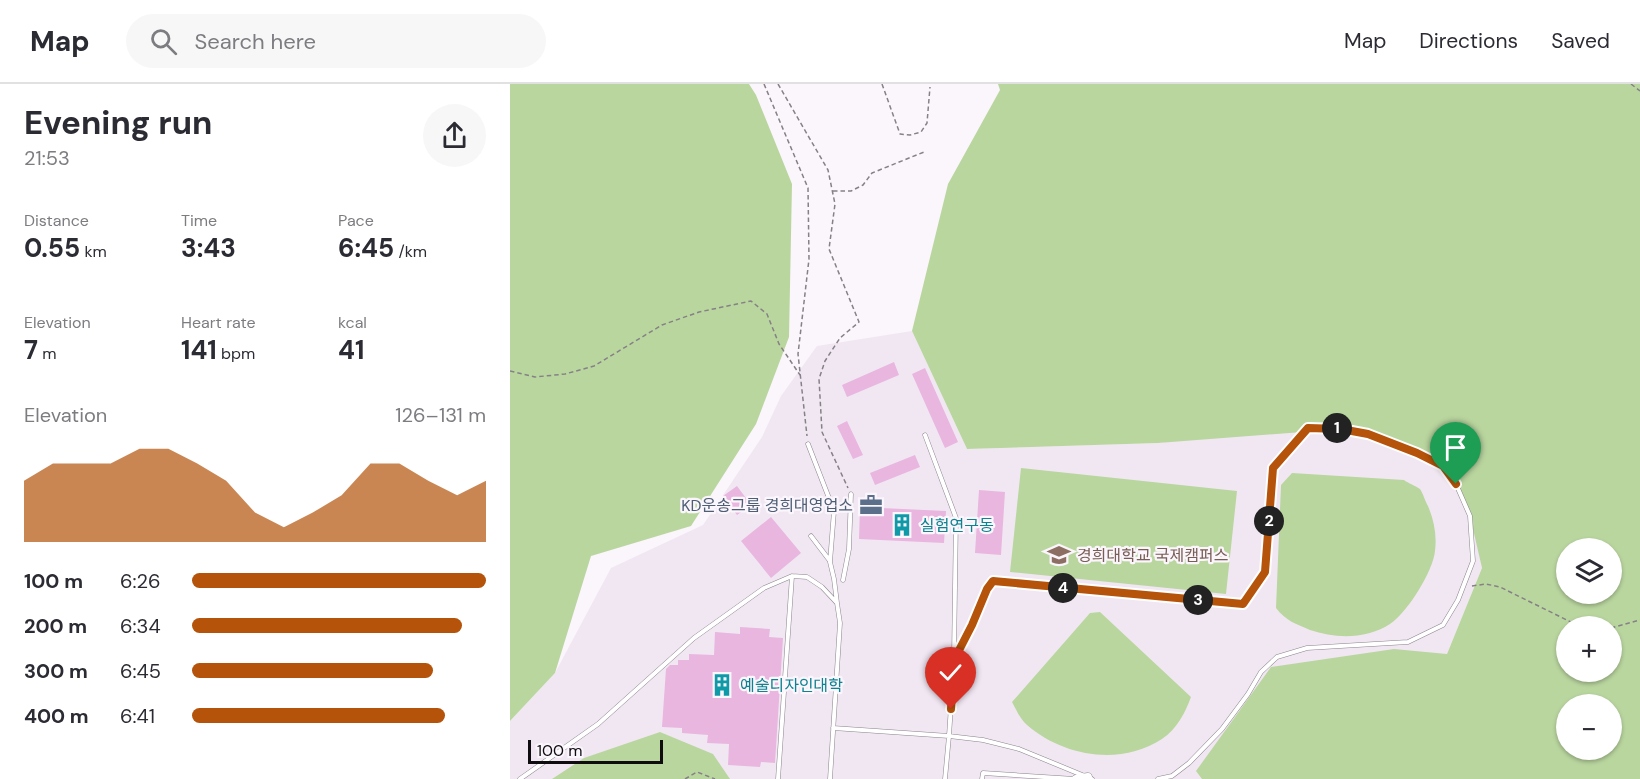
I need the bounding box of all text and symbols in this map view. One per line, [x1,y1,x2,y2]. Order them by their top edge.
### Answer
search box [126,14,546,68]
text: Map [30,23,90,60]
icon: search [147,25,180,58]
text: Search here [195,27,316,56]
text: Map [1344,27,1386,55]
text: Directions [1419,27,1518,55]
text: Saved [1551,27,1610,55]
text: Evening run [24,101,212,144]
button: share [423,104,486,167]
text: 21:53 [24,145,70,171]
text: Distance [24,210,89,231]
text: Time [181,210,217,231]
text: Pace [338,210,374,231]
text: 0.55 [24,231,80,265]
text: 3:43 [181,231,236,265]
text: 6:45 [338,231,394,265]
text: km [80,241,107,262]
text: /km [394,241,427,262]
text: Elevation [24,312,91,333]
text: Heart rate [181,312,256,333]
text: kcal [338,312,367,333]
text: 7 [24,333,38,367]
text: 141 [181,333,217,367]
text: 41 [338,333,364,367]
text: m [38,343,56,364]
text: bpm [217,343,255,364]
text: Elevation [24,402,107,428]
text: 126–131 m [395,402,486,428]
pin: 1 [1322,413,1352,443]
text: 1 [1334,417,1340,438]
pin [1430,422,1481,484]
icon: arrive [1439,431,1472,464]
office icon: KD운송그룹 경희대영업소 [858,492,884,518]
place label: KD운송그룹 경희대영업소 [681,495,853,516]
pin: 2 [1254,506,1284,536]
text: 2 [1264,510,1274,531]
building icon: 실험연구동 [889,512,915,538]
place label: 실험연구동 [920,515,994,536]
map controls [1556,538,1622,760]
button: layers [1556,538,1622,604]
school or university icon: 경희대학교 국제캠퍼스 [1046,542,1072,568]
place label: 경희대학교 국제캠퍼스 [1077,545,1228,566]
text: 100 m [24,568,83,594]
text: 6:26 [120,568,161,594]
pin: 4 [1048,573,1078,603]
text: 4 [1058,577,1068,598]
pin: 3 [1183,585,1213,615]
text: 3 [1193,589,1203,610]
text: 200 m [24,613,87,639]
text: 6:34 [120,613,161,639]
button: + [1556,616,1622,682]
pin [925,647,976,709]
icon: check [934,656,967,689]
text: 300 m [24,658,88,684]
text: 6:45 [120,658,161,684]
building icon: 예술디자인대학 [709,672,735,698]
place label: 예술디자인대학 [740,675,843,696]
button: − [1556,694,1622,760]
text: 400 m [24,703,89,729]
text: 6:41 [120,703,155,729]
scale bar [528,737,663,764]
text: 100 m [537,740,582,761]

